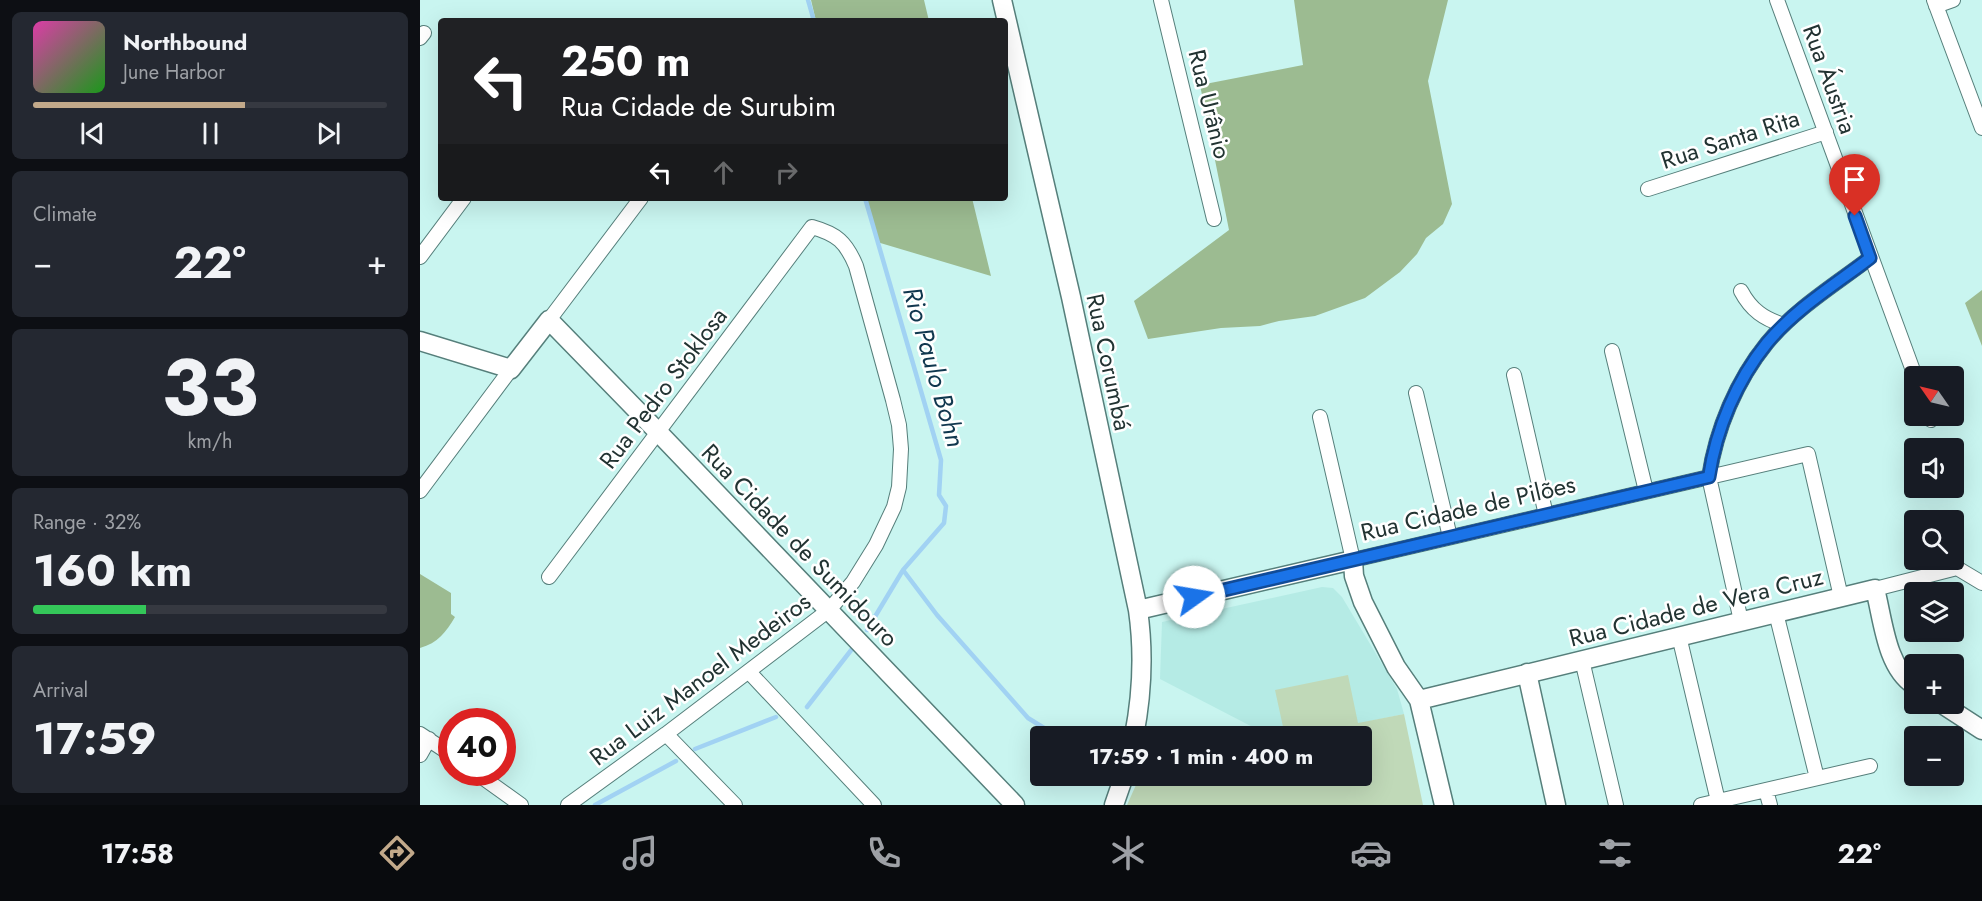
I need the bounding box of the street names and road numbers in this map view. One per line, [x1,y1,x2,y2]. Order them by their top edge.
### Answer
street label: Rua Áustria [1794,19,1866,139]
street label: Rua Urânio [1180,46,1240,162]
street label: Rua Santa Rita [1656,100,1804,178]
street label: Rua Corumbá [1077,290,1141,434]
street label: Rua Pedro Stoklosa [591,300,735,476]
street label: Rua Cidade de Sumidouro [694,436,906,654]
street label: Rua Cidade de Pilões [1357,466,1579,550]
street label: Rua Cidade de Vera Cruz [1565,558,1827,656]
street label: Rua Luiz Manoel Medeiros [582,584,818,774]

